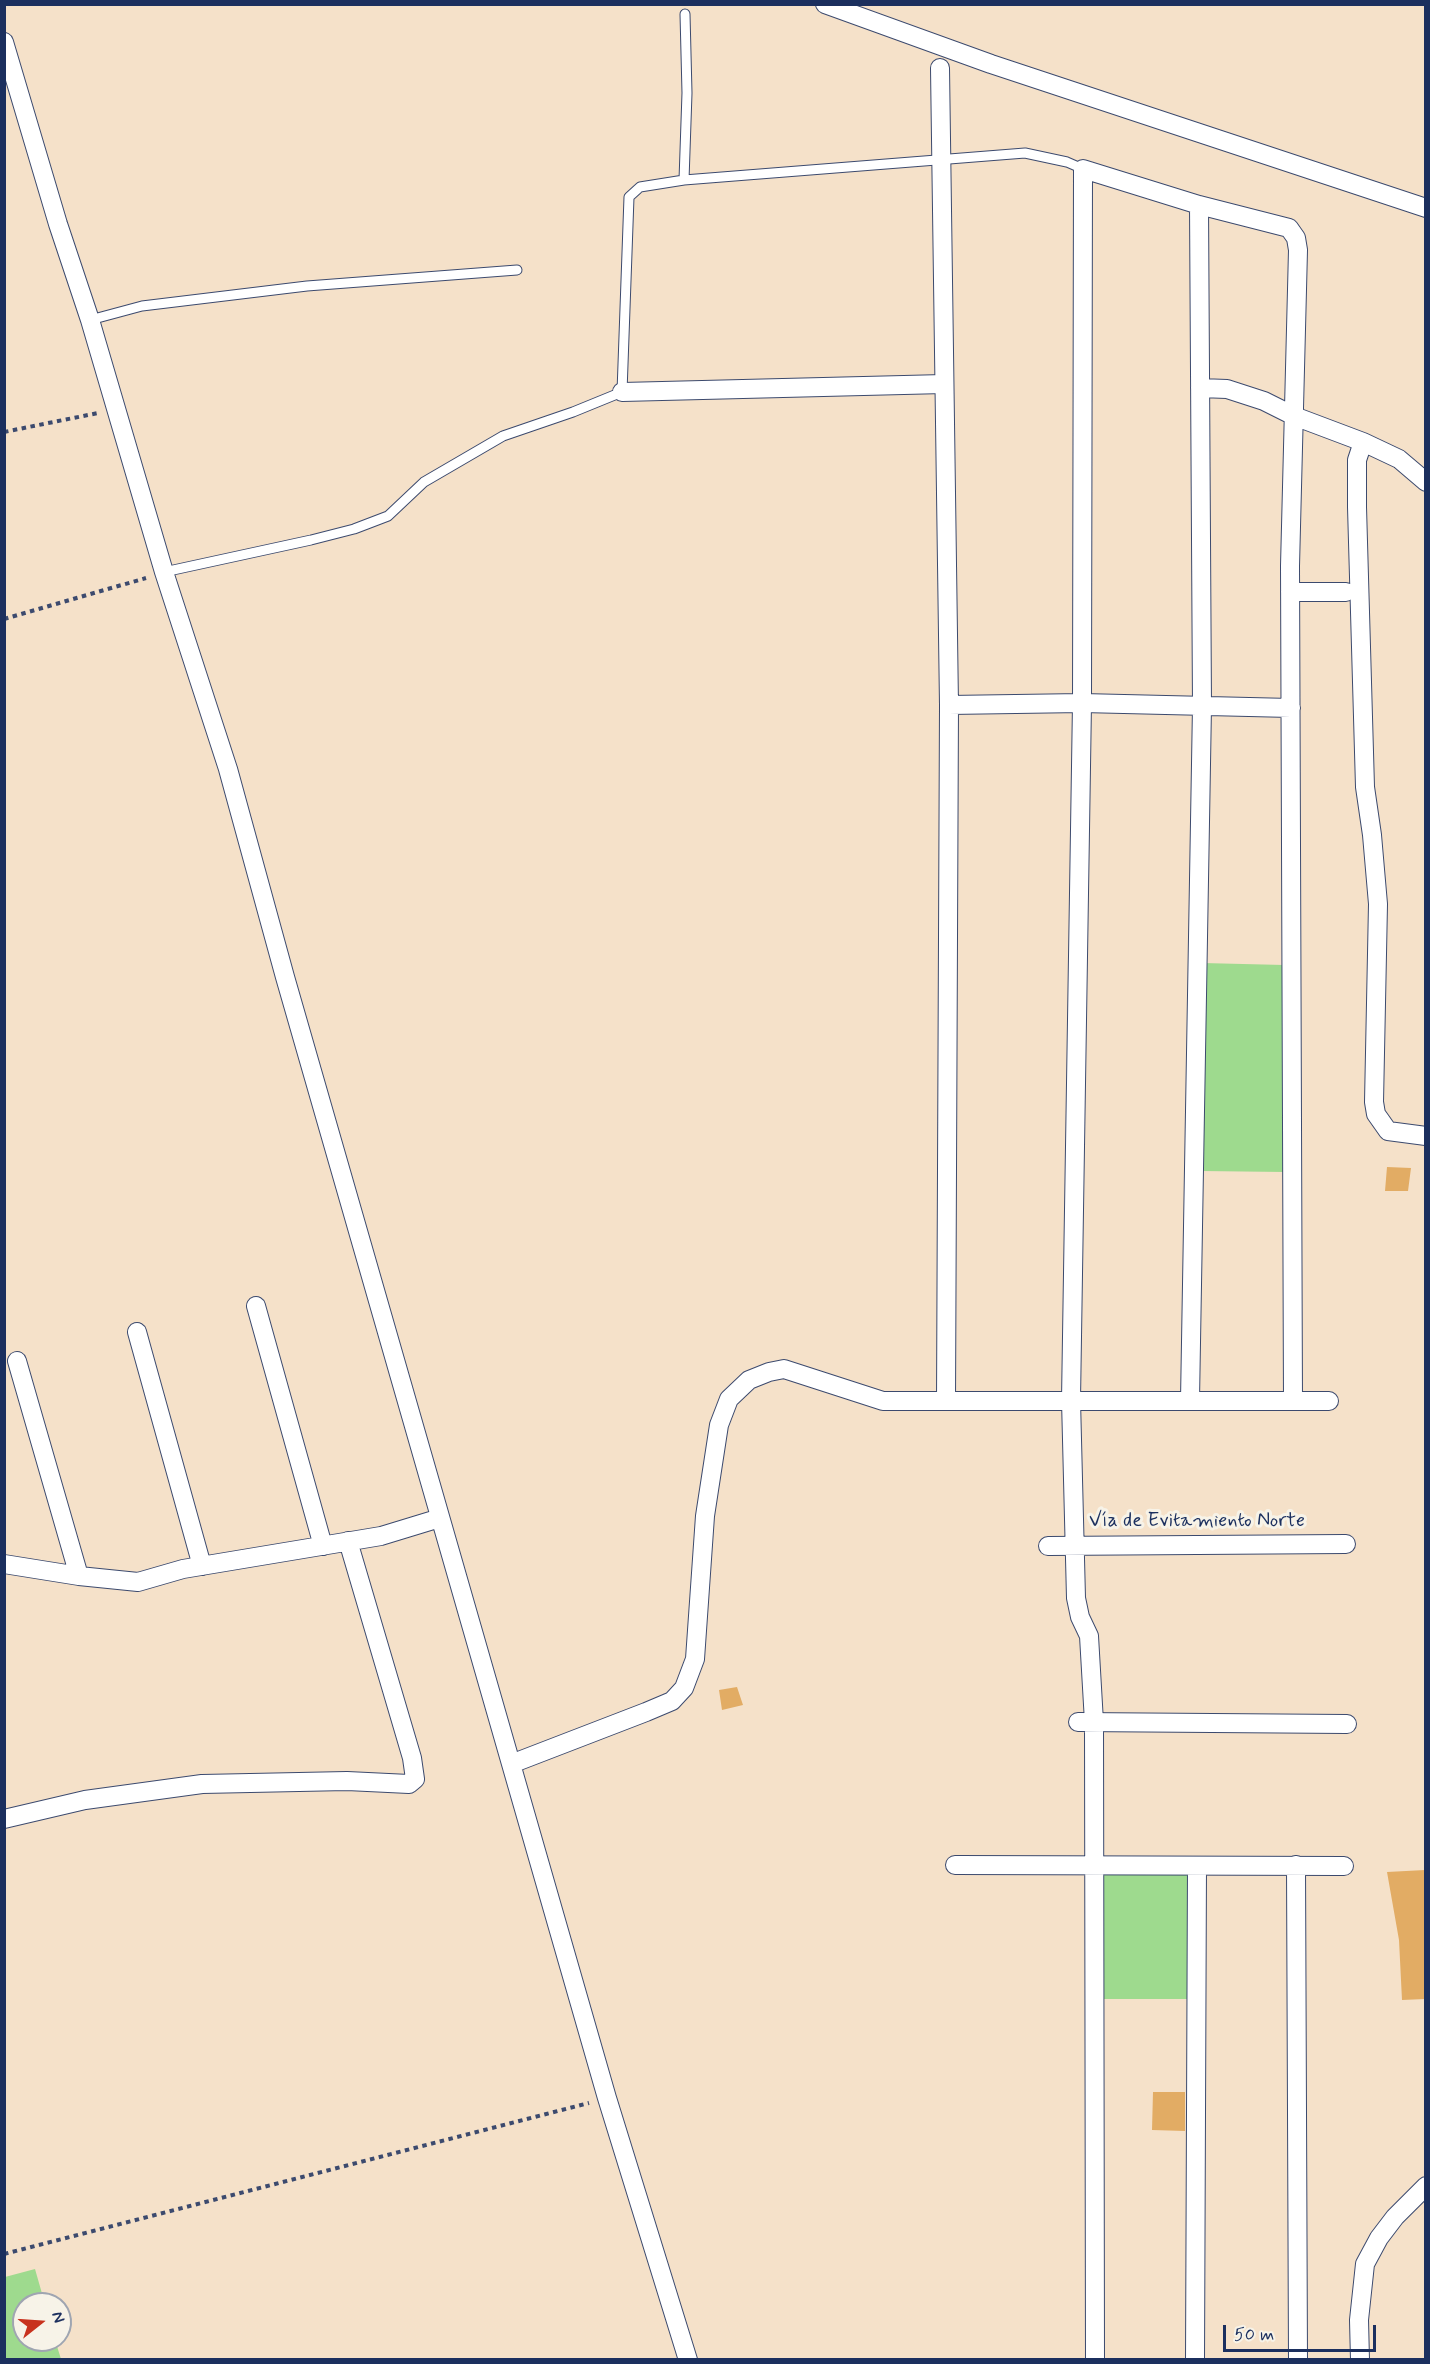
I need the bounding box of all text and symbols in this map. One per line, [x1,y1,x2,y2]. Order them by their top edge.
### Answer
street label: Vía de Evitamiento Norte [1089,1510,1305,1534]
north arrow [12,2292,72,2352]
text: N [46,2309,69,2325]
scale bar [1226,2313,1379,2351]
text: 50 m [1234,2323,1274,2347]

